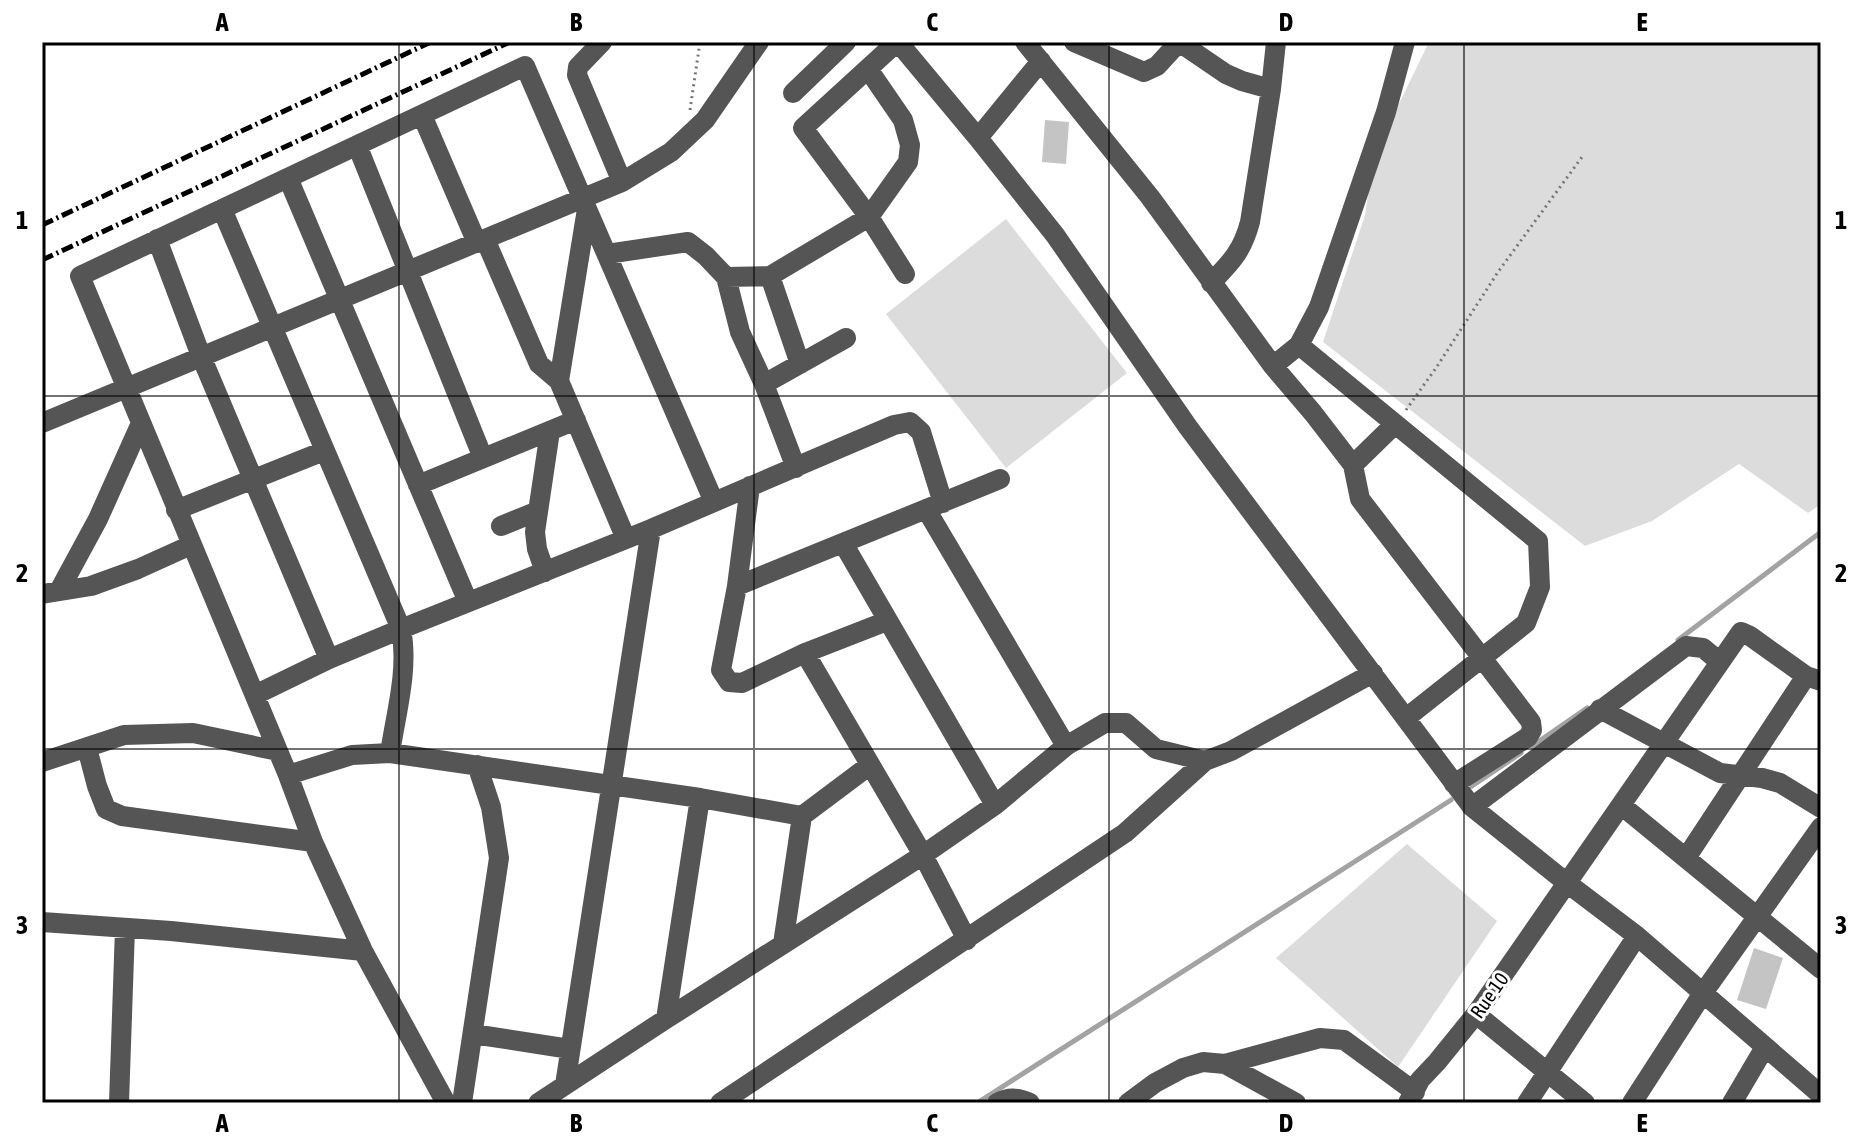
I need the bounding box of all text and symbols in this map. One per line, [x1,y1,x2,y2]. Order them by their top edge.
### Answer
text: A [215,7,229,37]
text: B [570,7,583,37]
text: C [926,7,938,37]
text: D [1279,7,1293,37]
text: E [1636,7,1648,37]
text: 1 [16,205,28,235]
text: 1 [1835,205,1847,235]
text: 2 [16,558,28,588]
text: 2 [1835,558,1847,588]
text: 3 [16,910,28,940]
text: 3 [1835,910,1847,940]
street label: Rue 10 [1465,968,1513,1022]
text: A [215,1108,229,1138]
text: B [570,1108,583,1138]
text: C [926,1108,938,1138]
text: D [1279,1108,1293,1138]
text: E [1636,1108,1648,1138]

